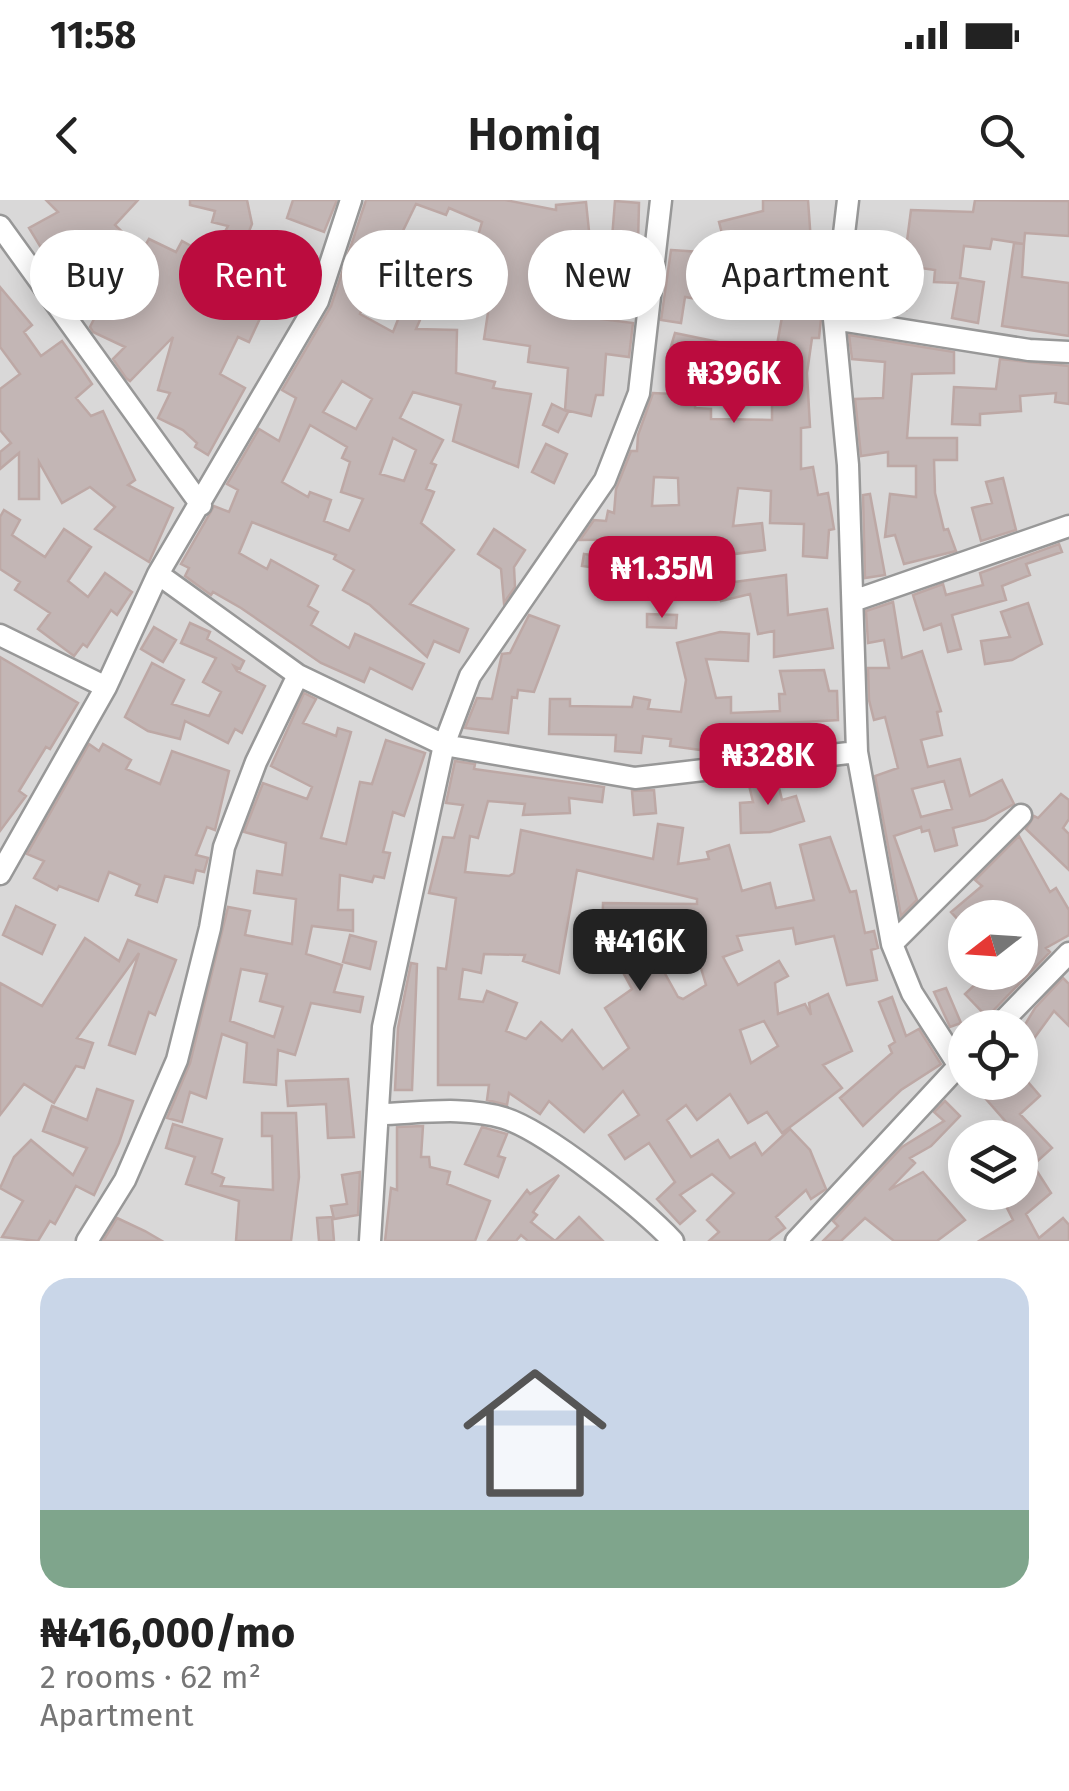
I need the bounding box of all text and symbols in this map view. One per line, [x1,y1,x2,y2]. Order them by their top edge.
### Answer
text: 11:58 [50,12,136,58]
icon: back [40,108,95,163]
text: Homiq [467,108,602,162]
icon: search [974,108,1029,163]
chip: Buy [30,230,159,320]
chip: Rent [179,230,322,320]
chip: Filters [342,230,508,320]
chip: New [528,230,666,320]
chip: Apartment [686,230,924,320]
pin: ₦396K [664,341,804,426]
text: ₦396K [687,354,781,392]
pin: ₦1.35M [581,536,743,621]
text: ₦1.35M [611,549,713,587]
pin: ₦328K [698,723,838,808]
text: ₦328K [722,736,814,774]
north arrow [948,900,1038,990]
map controls [948,900,1038,1210]
pin: ₦416K [570,909,710,994]
text: ₦416K [595,922,685,960]
button: locate [948,1010,1038,1100]
button: layers [948,1120,1038,1210]
icon: home [445,1343,625,1523]
text: ₦416,000/mo [40,1608,295,1658]
text: 2 rooms · 62 m² [40,1658,261,1696]
text: Apartment [40,1696,194,1734]

